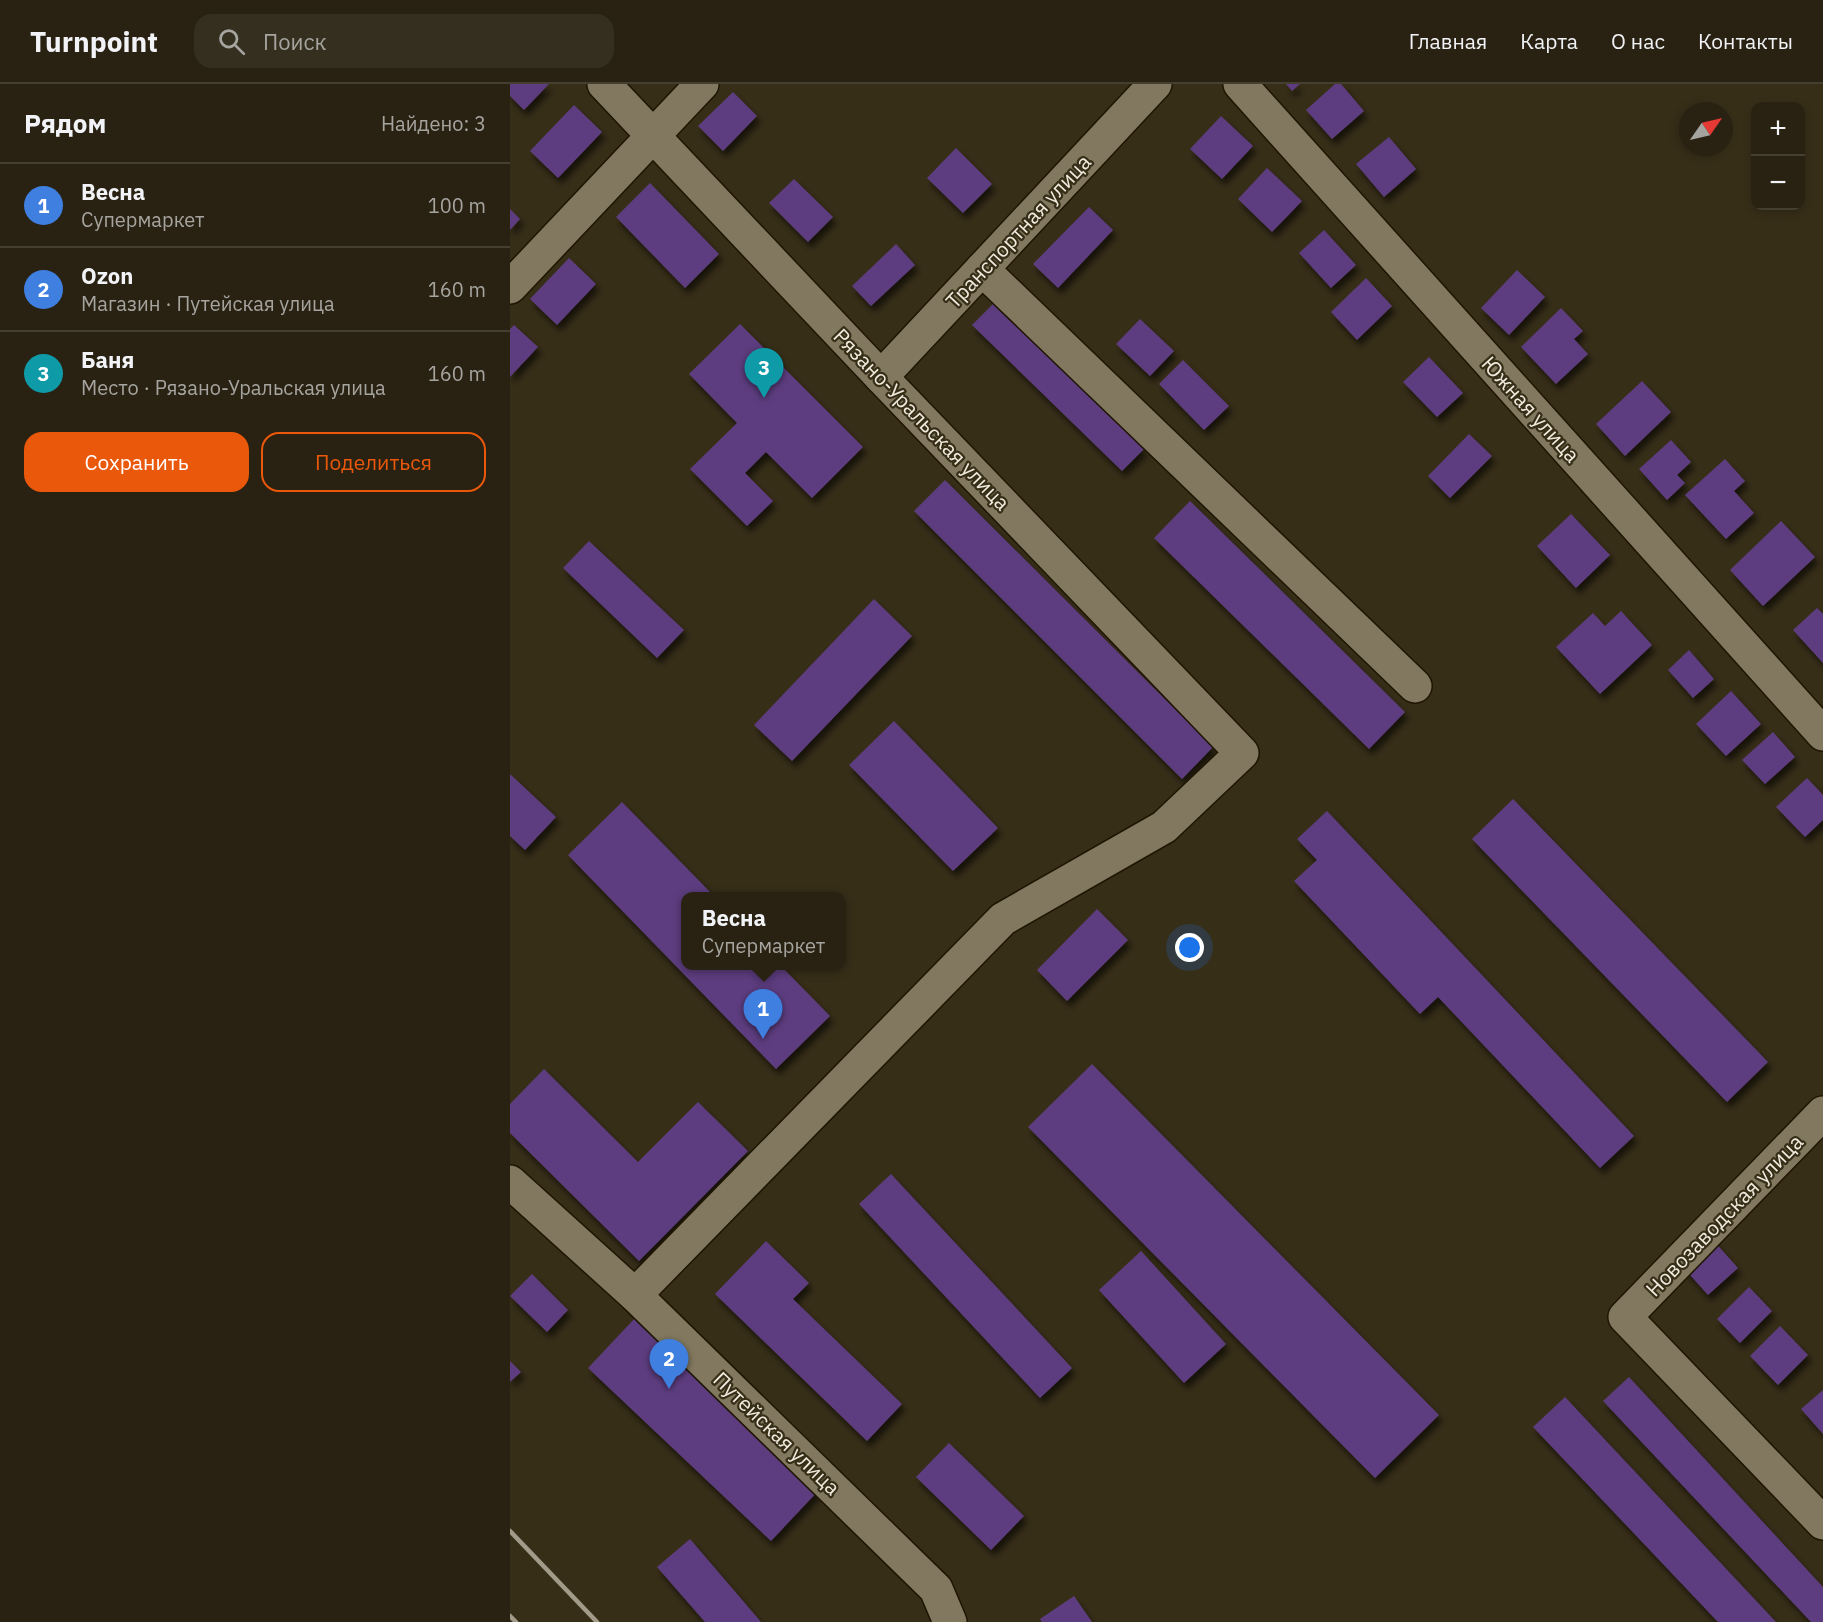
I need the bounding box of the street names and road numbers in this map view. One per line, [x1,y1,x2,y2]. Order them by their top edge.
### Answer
street label: Транспортная улица [939,148,1097,314]
street label: Рязано-Уральская улица [828,322,1016,516]
street label: Южная улица [1476,350,1586,468]
street label: Новозаводская улица [1639,1128,1809,1302]
street label: Путейская улица [708,1365,846,1501]

